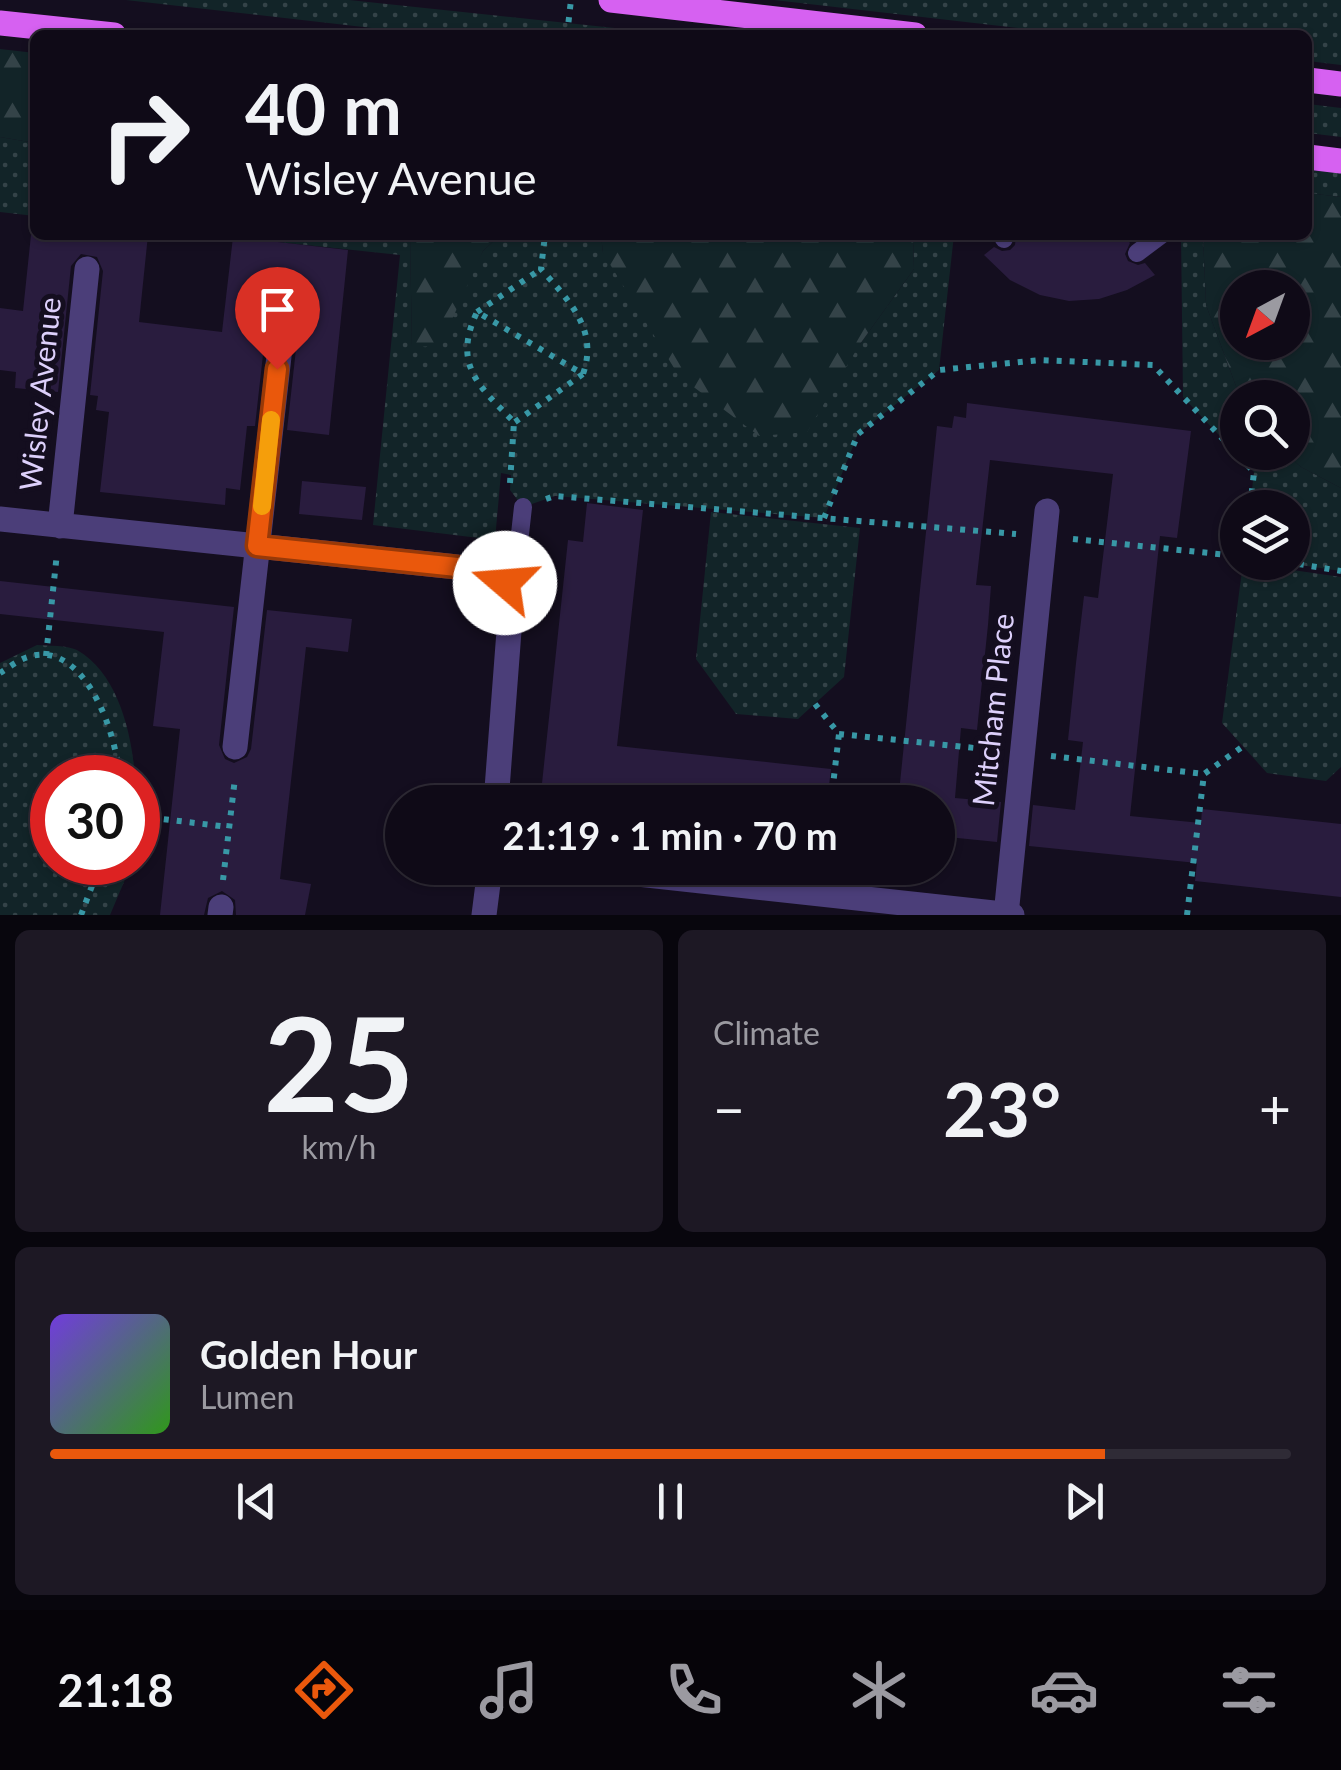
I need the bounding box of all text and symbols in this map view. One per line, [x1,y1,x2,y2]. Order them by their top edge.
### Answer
text: 40 m [245,66,402,150]
icon: right [80,70,210,200]
text: Wisley Avenue [245,151,537,205]
pin [235,267,320,370]
north arrow [1220,270,1310,360]
map controls [1220,270,1310,580]
icon: arrive [250,282,305,337]
street label: Wisley Avenue [11,295,67,492]
button: search [1220,380,1310,470]
button: layers [1220,490,1310,580]
position arrow [453,531,557,635]
street label: Mitcham Place [964,612,1020,808]
speed limit sign: 30 [30,755,160,885]
text: 21:19 · 1 min · 70 m [502,812,838,858]
text: 25 [264,984,414,1140]
text: Climate [713,1013,820,1052]
text: 23° [943,1063,1061,1153]
text: − [713,1075,745,1141]
text: + [1259,1075,1291,1141]
text: km/h [302,1127,376,1166]
text: Golden Hour [200,1331,417,1377]
text: Lumen [200,1377,294,1416]
icon: previous [229,1474,284,1529]
icon: pause [643,1474,698,1529]
icon: next [1057,1474,1112,1529]
icon: directions [289,1655,359,1725]
icon: music [474,1655,544,1725]
icon: phone [659,1655,729,1725]
icon: climate [844,1655,914,1725]
icon: car [1029,1655,1099,1725]
icon: filters [1214,1655,1284,1725]
text: 21:18 [58,1663,174,1717]

